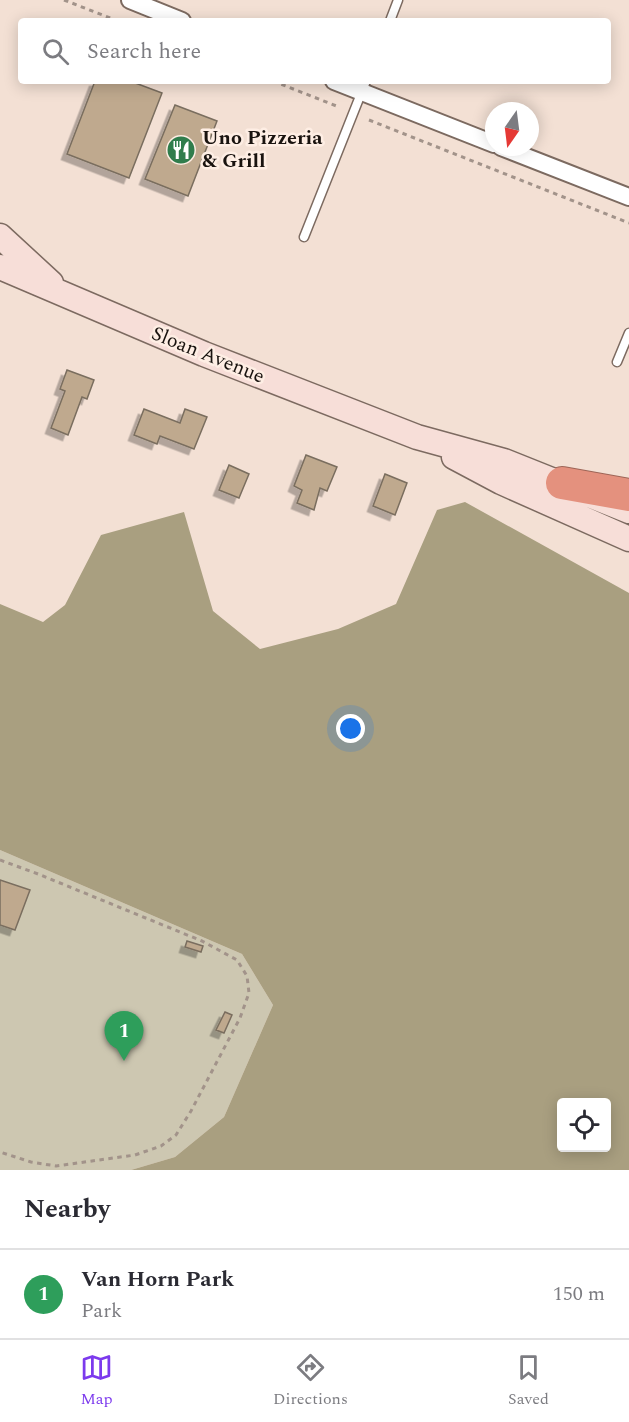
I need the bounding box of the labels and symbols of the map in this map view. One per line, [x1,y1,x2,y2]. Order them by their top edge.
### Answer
north arrow [485,102,539,156]
place label: Uno Pizzeria & Grill [202,123,323,176]
restaurant icon: Uno Pizzeria & Grill [165,134,197,166]
street label: Sloan Avenue [147,319,269,391]
your location [336,714,365,743]
pin: 1 [104,1012,144,1061]

